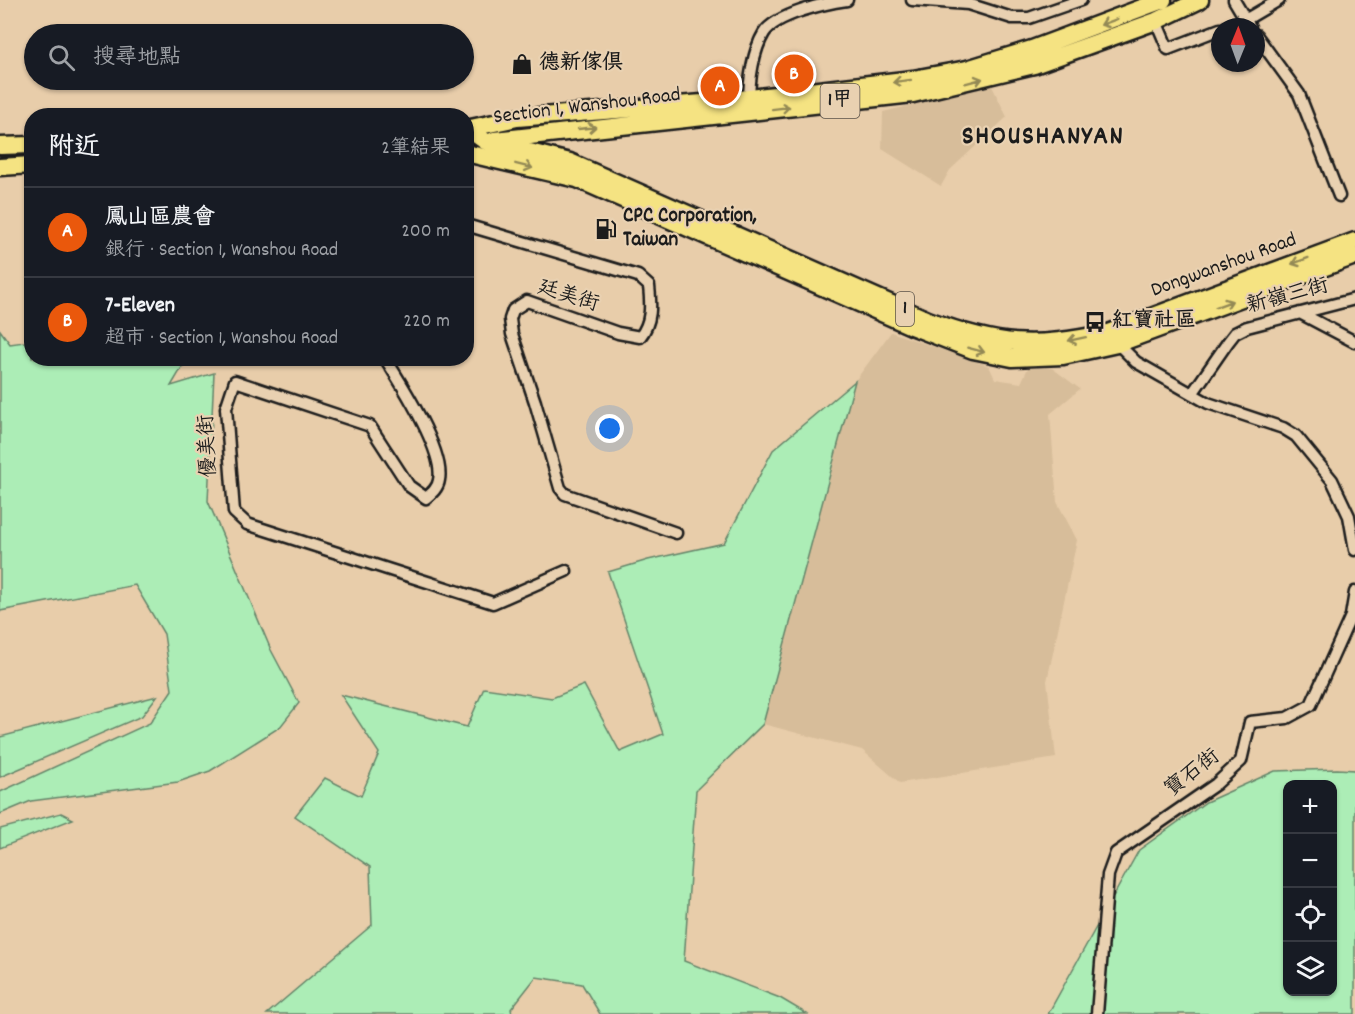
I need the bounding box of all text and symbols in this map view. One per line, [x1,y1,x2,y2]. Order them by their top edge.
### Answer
one-way arrow [1101,17,1119,28]
north arrow [1211,18,1265,72]
search box [24,24,474,90]
icon: search [45,41,78,74]
text: 搜尋地點 [93,43,181,74]
place label: 德新傢俱 [539,49,623,79]
shop icon: 德新傢俱 [510,52,534,76]
pin: B [774,52,814,97]
pin: A [700,64,740,109]
one-way arrow [893,75,912,86]
one-way arrow [964,75,983,86]
street label: Section 1, Wanshou Road [492,81,682,133]
road number: 1甲 [820,84,860,118]
one-way arrow [770,103,790,114]
district label: SHOUSHANYAN [962,118,1124,157]
one-way arrow [576,122,596,133]
text: 附近 [48,130,100,167]
text: 2筆結果 [381,135,450,163]
one-way arrow [514,160,533,172]
place label: CPC Corporation, Taiwan [623,202,757,256]
text: 鳳山區農會 [105,203,215,234]
fuel station icon: CPC Corporation, Taiwan [594,217,618,241]
text: A [62,218,73,246]
text: 200 m [401,218,450,246]
street label: Dongwanshou Road [1147,226,1301,306]
text: 銀行 · Section 1, Wanshou Road [105,237,338,265]
one-way arrow [1291,257,1310,268]
street label: 新嶺三街 [1244,272,1332,322]
street label: 廷美街 [533,273,603,321]
text: 7-Eleven [105,291,175,322]
road number: 1 [896,292,914,326]
one-way arrow [1214,298,1233,309]
place label: 紅寶社區 [1112,307,1196,337]
text: B [63,308,72,336]
text: 220 m [403,308,450,336]
bus stop icon: 紅寶社區 [1083,310,1107,334]
text: 超市 · Section 1, Wanshou Road [105,325,338,353]
one-way arrow [1067,334,1087,345]
one-way arrow [966,345,985,356]
street label: 優美街 [192,414,226,478]
your location [595,414,624,443]
street label: 寶石街 [1159,743,1227,805]
map controls [1283,780,1337,996]
button: + [1283,780,1337,834]
button: − [1283,834,1337,888]
button: locate [1283,888,1337,942]
button: layers [1283,942,1337,996]

